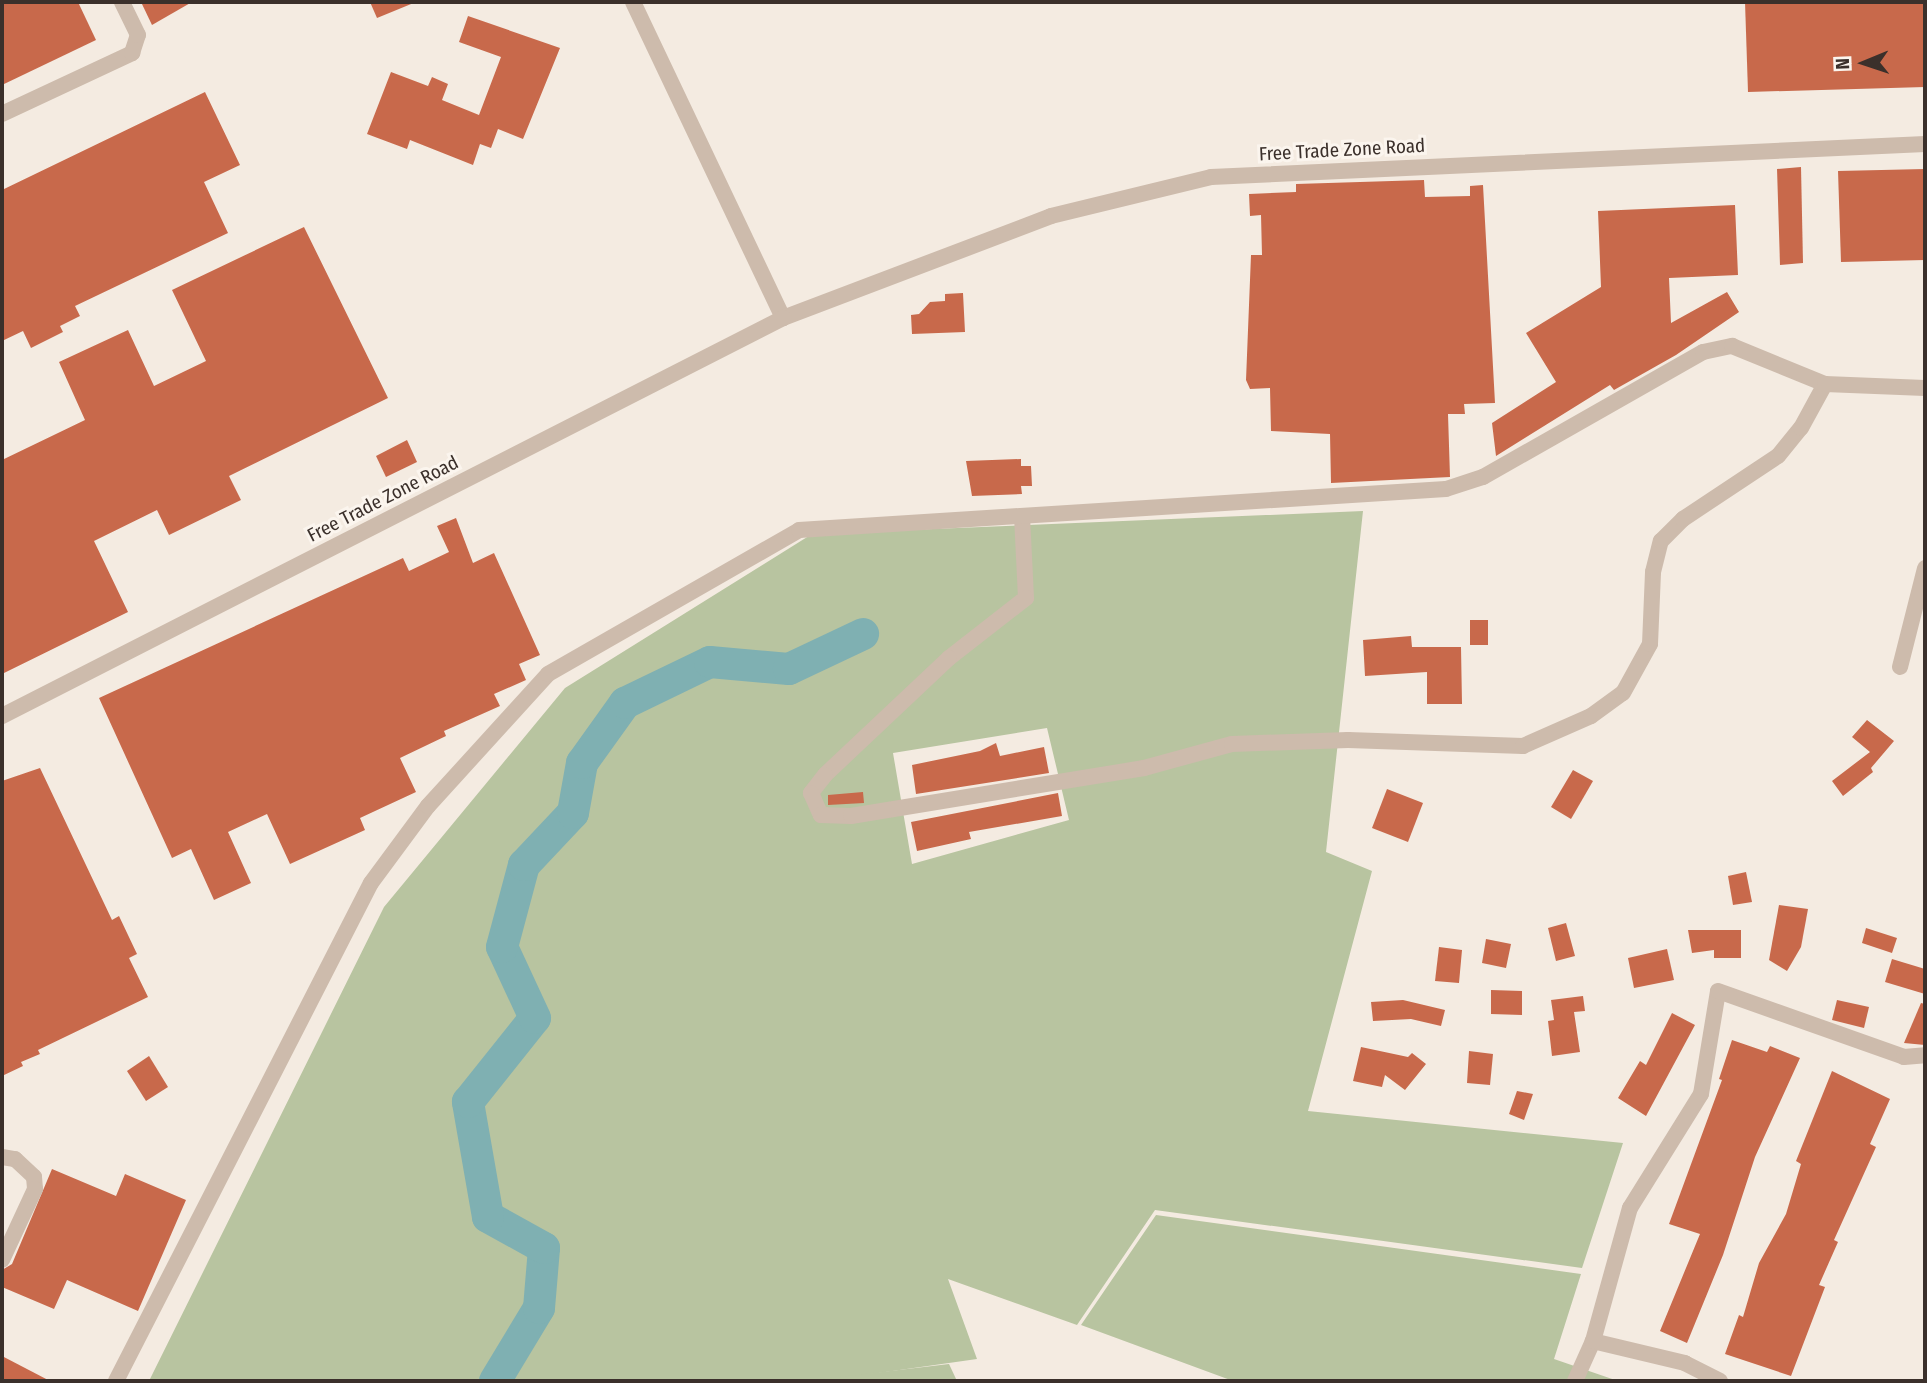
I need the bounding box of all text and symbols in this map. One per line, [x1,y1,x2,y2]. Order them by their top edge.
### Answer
north arrow [1829,28,1899,98]
text: N [1831,58,1854,70]
street label: Free Trade Zone Road [1258,134,1426,166]
street label: Free Trade Zone Road [304,451,462,547]

